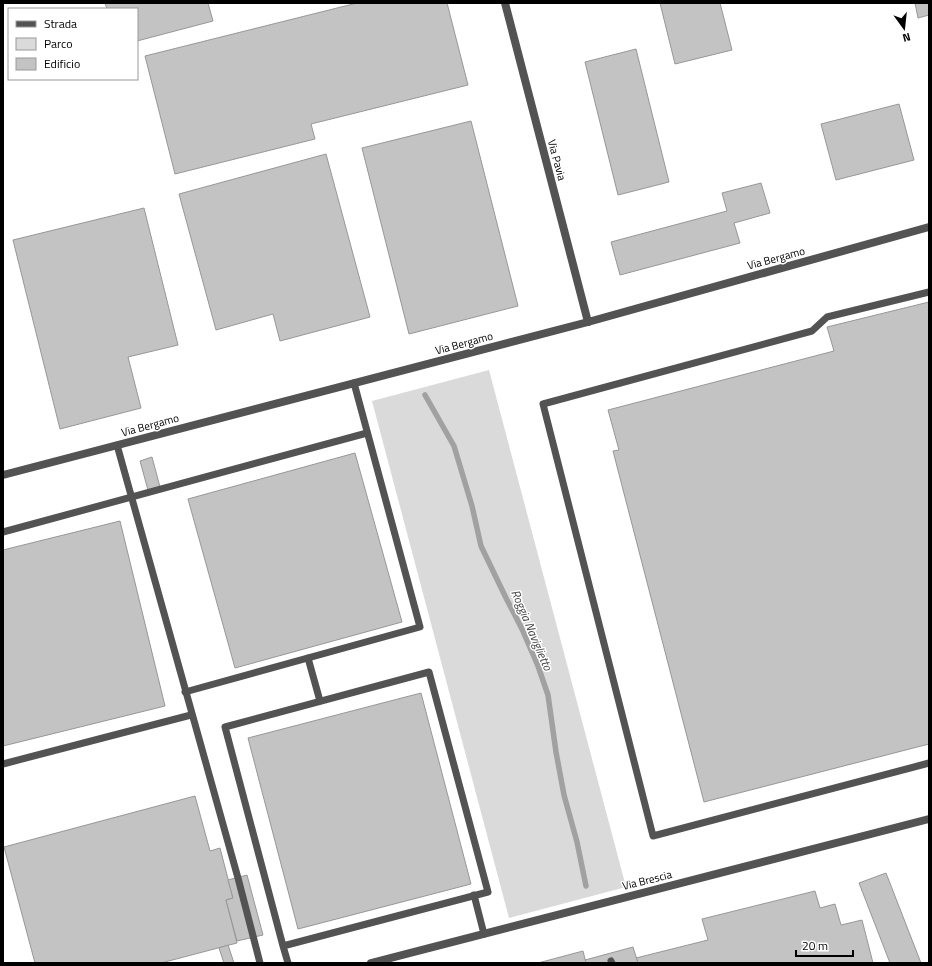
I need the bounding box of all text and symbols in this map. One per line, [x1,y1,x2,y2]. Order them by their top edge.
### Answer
legend [8,8,138,80]
north arrow [884,8,924,48]
text: Strada [44,14,77,33]
text: N [901,29,912,46]
text: Parco [44,34,73,53]
text: Edificio [44,54,80,73]
street label: Via Pavia [544,138,570,183]
street label: Via Bergamo [745,243,807,273]
street label: Via Bergamo [433,328,495,358]
street label: Via Bergamo [119,410,181,440]
water label: Roggia Naviglietto [506,587,558,674]
street label: Via Brescia [621,866,674,894]
scale bar [796,932,853,958]
text: 20 m [802,936,828,955]

